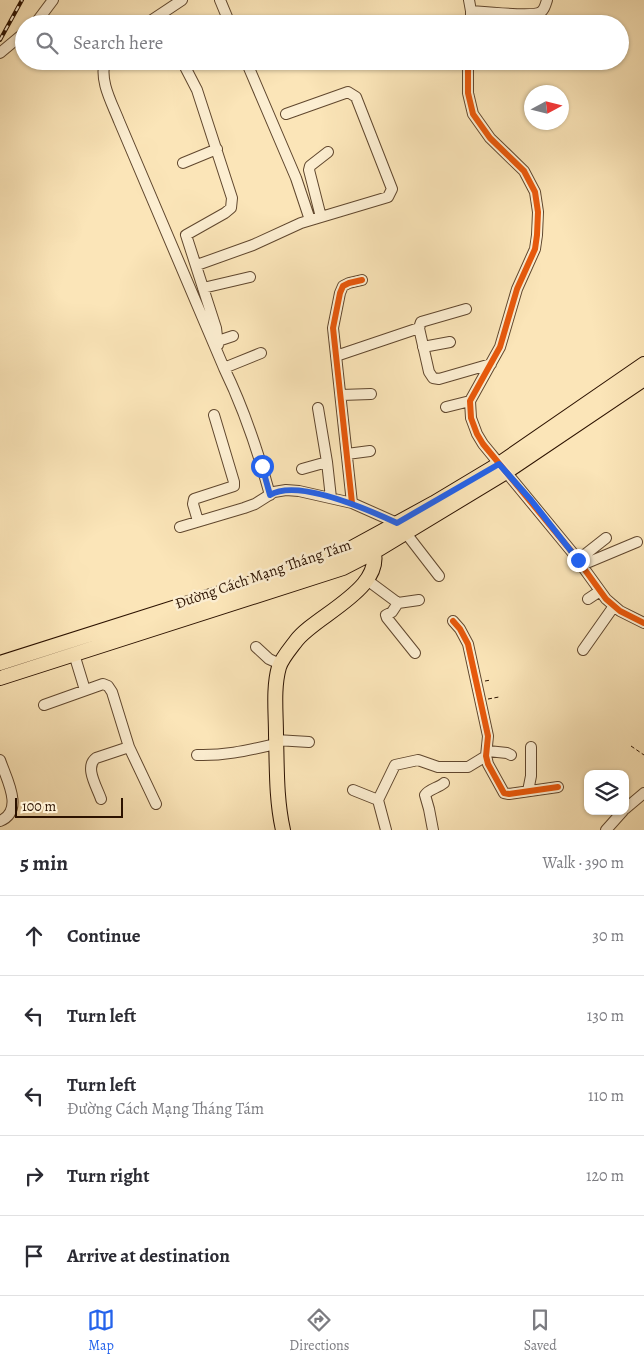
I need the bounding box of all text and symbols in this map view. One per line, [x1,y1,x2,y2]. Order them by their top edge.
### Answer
search box [15,15,629,70]
icon: search [33,29,61,57]
text: Search here [73,30,163,56]
north arrow [524,85,569,130]
route start [251,455,274,478]
street label: Đường Cách Mạng Tháng Tám [172,534,354,614]
route end [567,549,590,572]
map controls [584,770,629,815]
button: layers [584,770,629,815]
scale bar [15,795,122,818]
text: 100 m [22,797,56,816]
text: 5 min [20,849,68,877]
text: Walk · 390 m [543,852,624,874]
icon: ahead [20,922,48,950]
text: Continue [67,923,141,949]
text: 30 m [592,925,624,947]
icon: left [20,1002,48,1030]
text: Turn left [67,1003,136,1029]
text: 130 m [587,1005,624,1027]
text: Turn left [67,1072,136,1098]
icon: left [20,1082,48,1110]
text: 110 m [588,1085,624,1107]
text: Đường Cách Mạng Tháng Tám [67,1098,264,1120]
icon: right [20,1162,48,1190]
text: Turn right [67,1163,149,1189]
text: 120 m [586,1165,624,1187]
icon: arrive [20,1242,48,1270]
text: Arrive at destination [67,1243,230,1269]
tab: Map [87,1306,115,1355]
tab: Directions [289,1306,349,1355]
tab: Saved [524,1306,557,1355]

